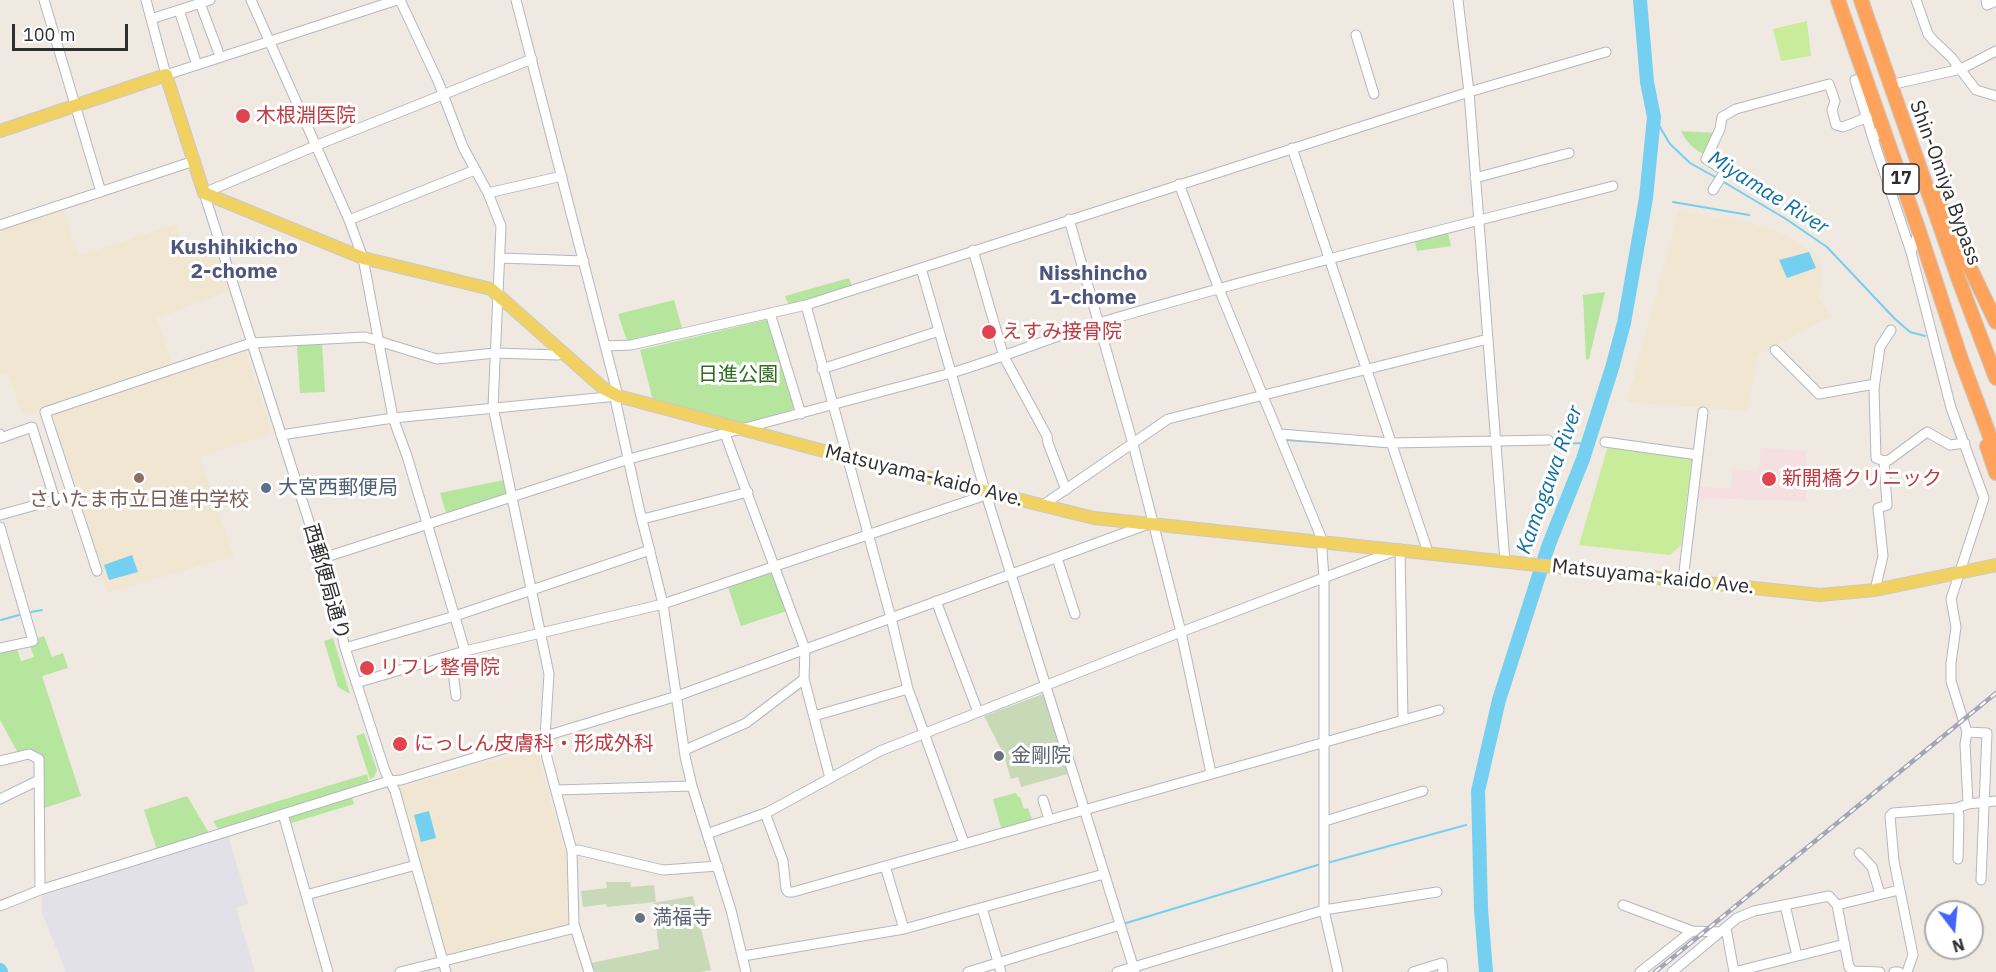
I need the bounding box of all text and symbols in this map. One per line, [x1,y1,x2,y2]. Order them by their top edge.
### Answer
scale bar [15,12,130,50]
text: 100 m [23,23,75,46]
street label: Shin-Omiya Bypass [1904,97,1986,269]
place label: 木根淵医院 [256,104,356,128]
marker: 木根淵医院 [234,107,252,125]
water label: Miyamae River [1703,146,1833,240]
road number: 17 [1883,164,1919,194]
district label: Kushihikicho 2-chome [170,235,298,285]
district label: Nisshincho 1-chome [1039,261,1147,311]
place label: えすみ接骨院 [1002,320,1122,344]
marker: えすみ接骨院 [980,323,998,341]
park label: 日進公園 [698,363,778,387]
water label: Kamogawa River [1511,402,1589,558]
street label: Matsuyama-kaido Ave. [823,440,1025,512]
place label: 新開橋クリニック [1782,467,1942,491]
marker: 新開橋クリニック [1760,470,1778,488]
marker: さいたま市立日進中学校 [132,471,146,485]
place label: 大宮西郵便局 [278,476,398,500]
marker: 大宮西郵便局 [259,481,273,495]
place label: さいたま市立日進中学校 [29,488,249,512]
street label: 西郵便局通り [298,521,354,643]
street label: Matsuyama-kaido Ave. [1551,554,1755,600]
place label: リフレ整骨院 [380,656,500,680]
marker: リフレ整骨院 [358,659,376,677]
place label: にっしん皮膚科・形成外科 [414,732,654,756]
marker: にっしん皮膚科・形成外科 [391,735,409,753]
place label: 金剛院 [1011,744,1071,768]
marker: 金剛院 [992,749,1006,763]
north arrow [1924,900,1984,960]
place label: 満福寺 [652,906,712,930]
marker: 満福寺 [633,911,647,925]
text: N [1950,934,1967,957]

